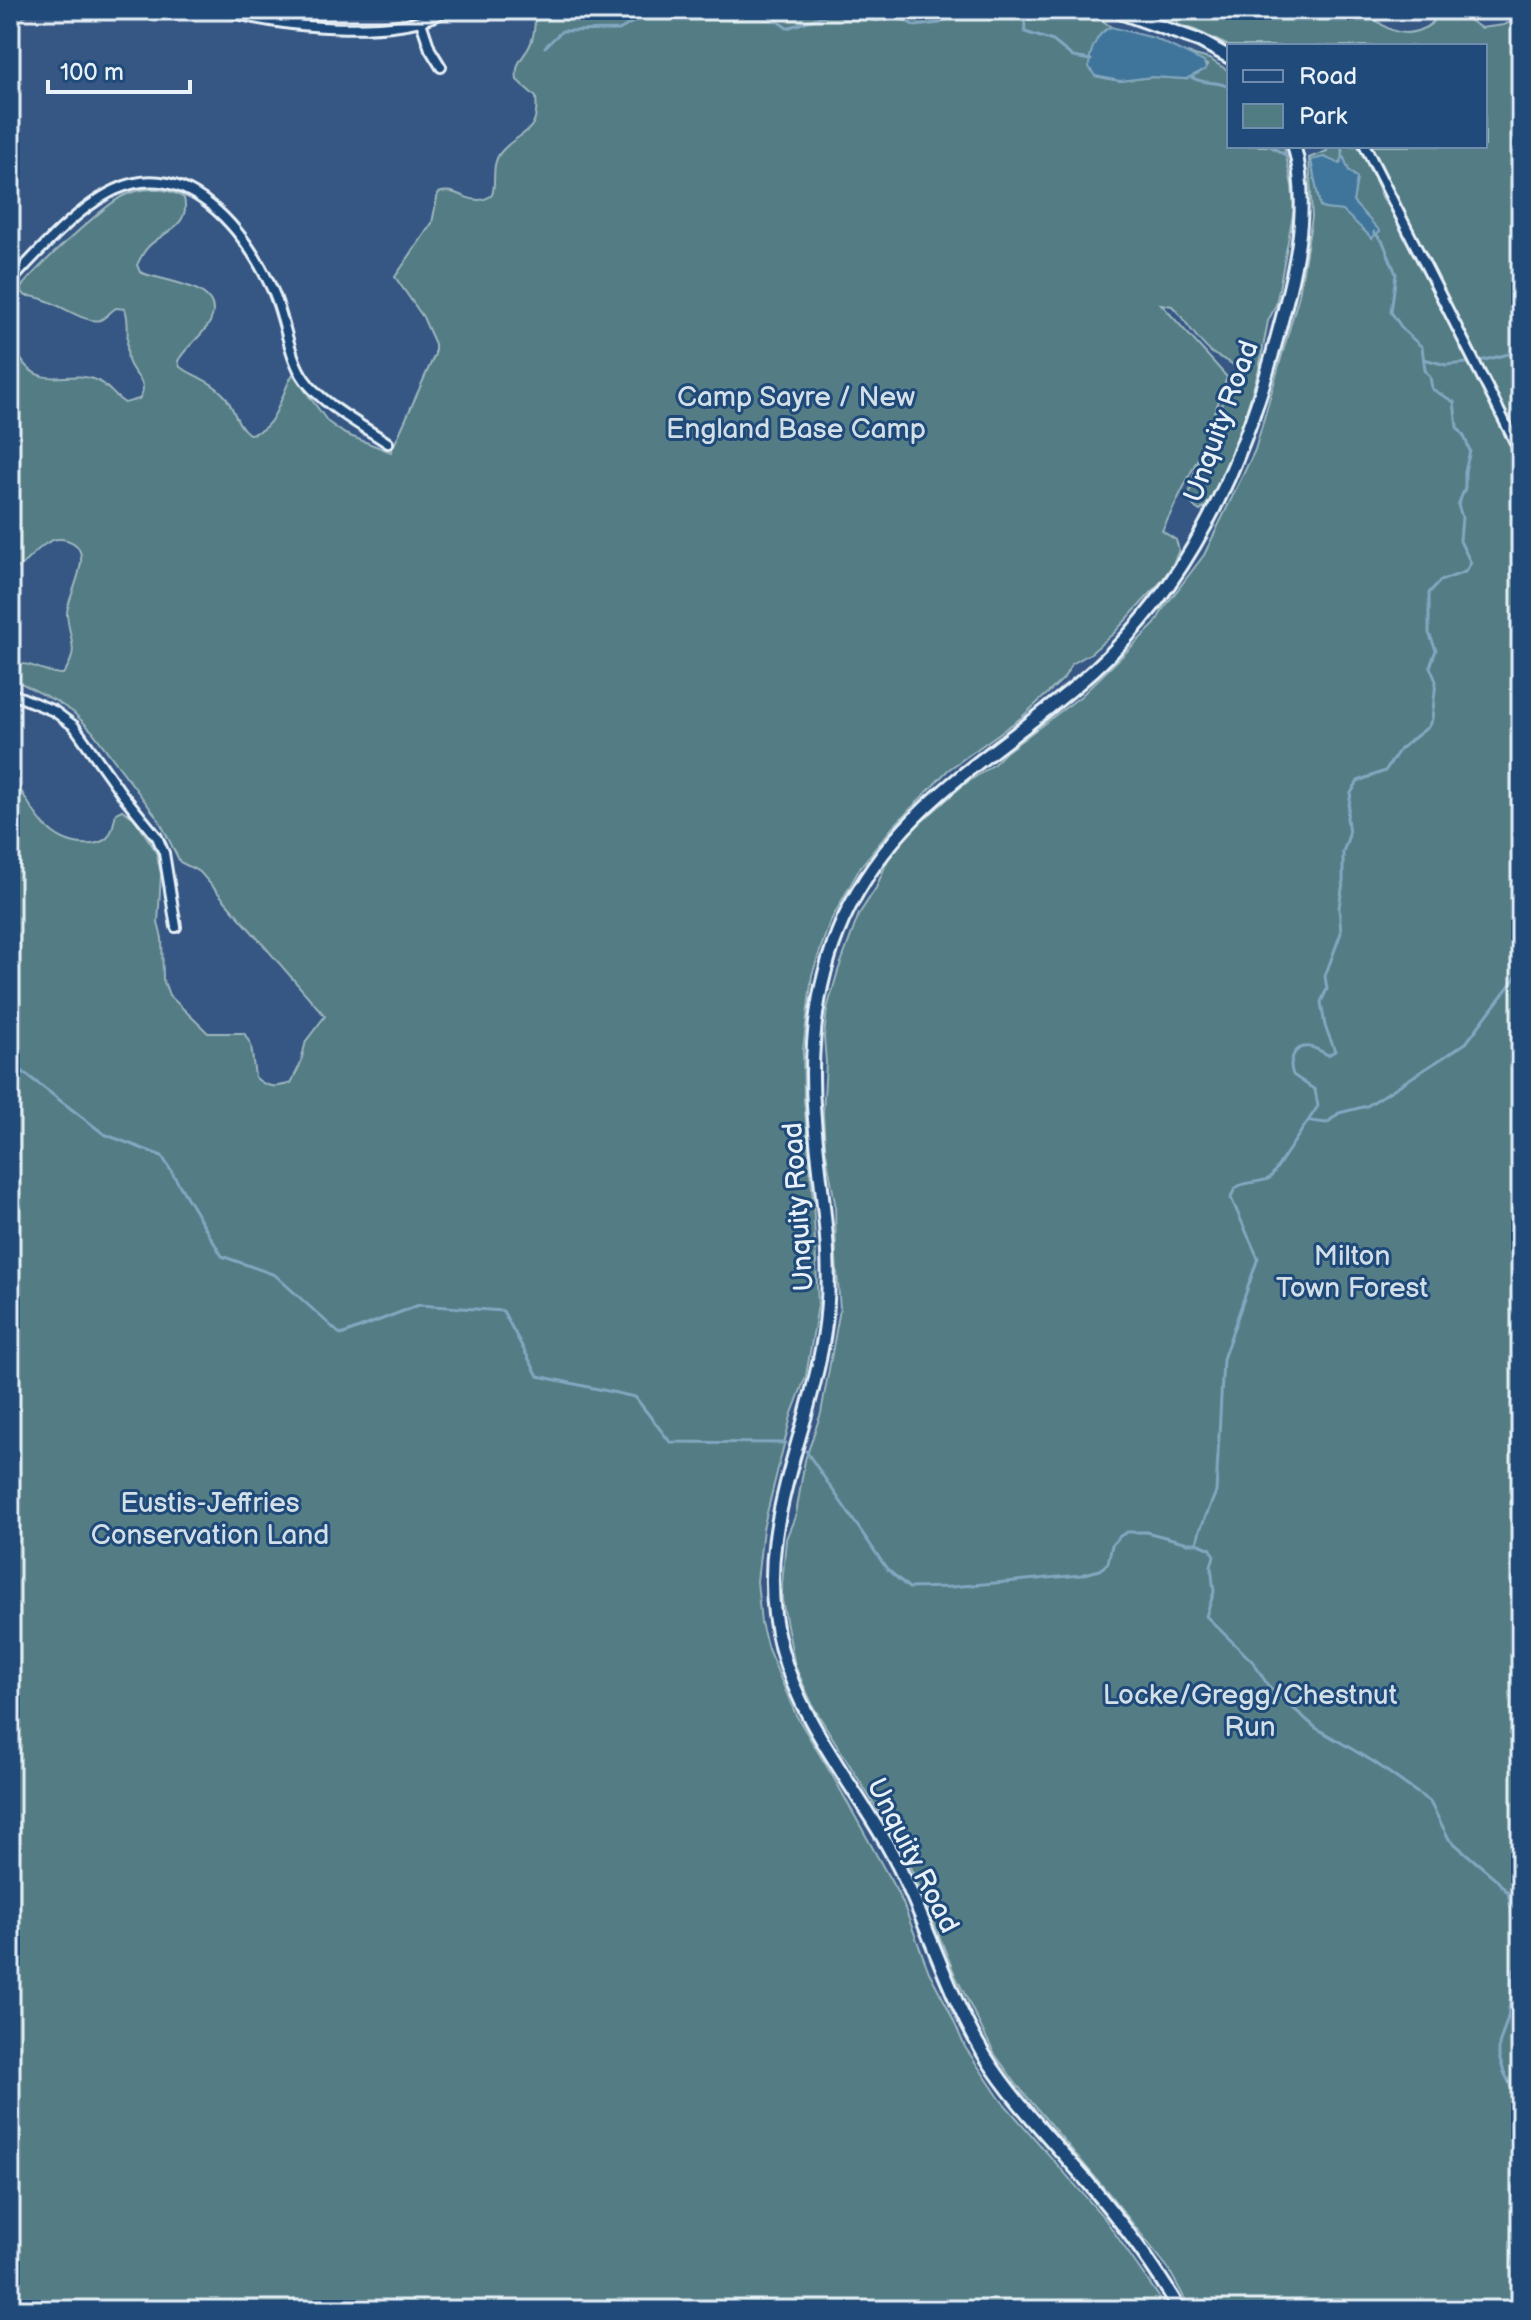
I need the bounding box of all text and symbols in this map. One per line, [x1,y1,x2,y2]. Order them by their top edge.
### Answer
scale bar [48,44,190,94]
legend [1227,44,1487,148]
text: 100 m [60,58,124,87]
text: Road [1299,62,1357,91]
text: Park [1299,102,1347,131]
street label: Unquity Road [1177,336,1266,507]
park label: Camp Sayre / New England Base Camp [666,381,926,446]
street label: Unquity Road [776,1121,821,1293]
park label: Milton Town Forest [1276,1240,1428,1305]
park label: Eustis-Jeffries Conservation Land [91,1487,329,1552]
park label: Locke/Gregg/Chestnut Run [1103,1679,1398,1744]
street label: Unquity Road [859,1773,966,1939]

